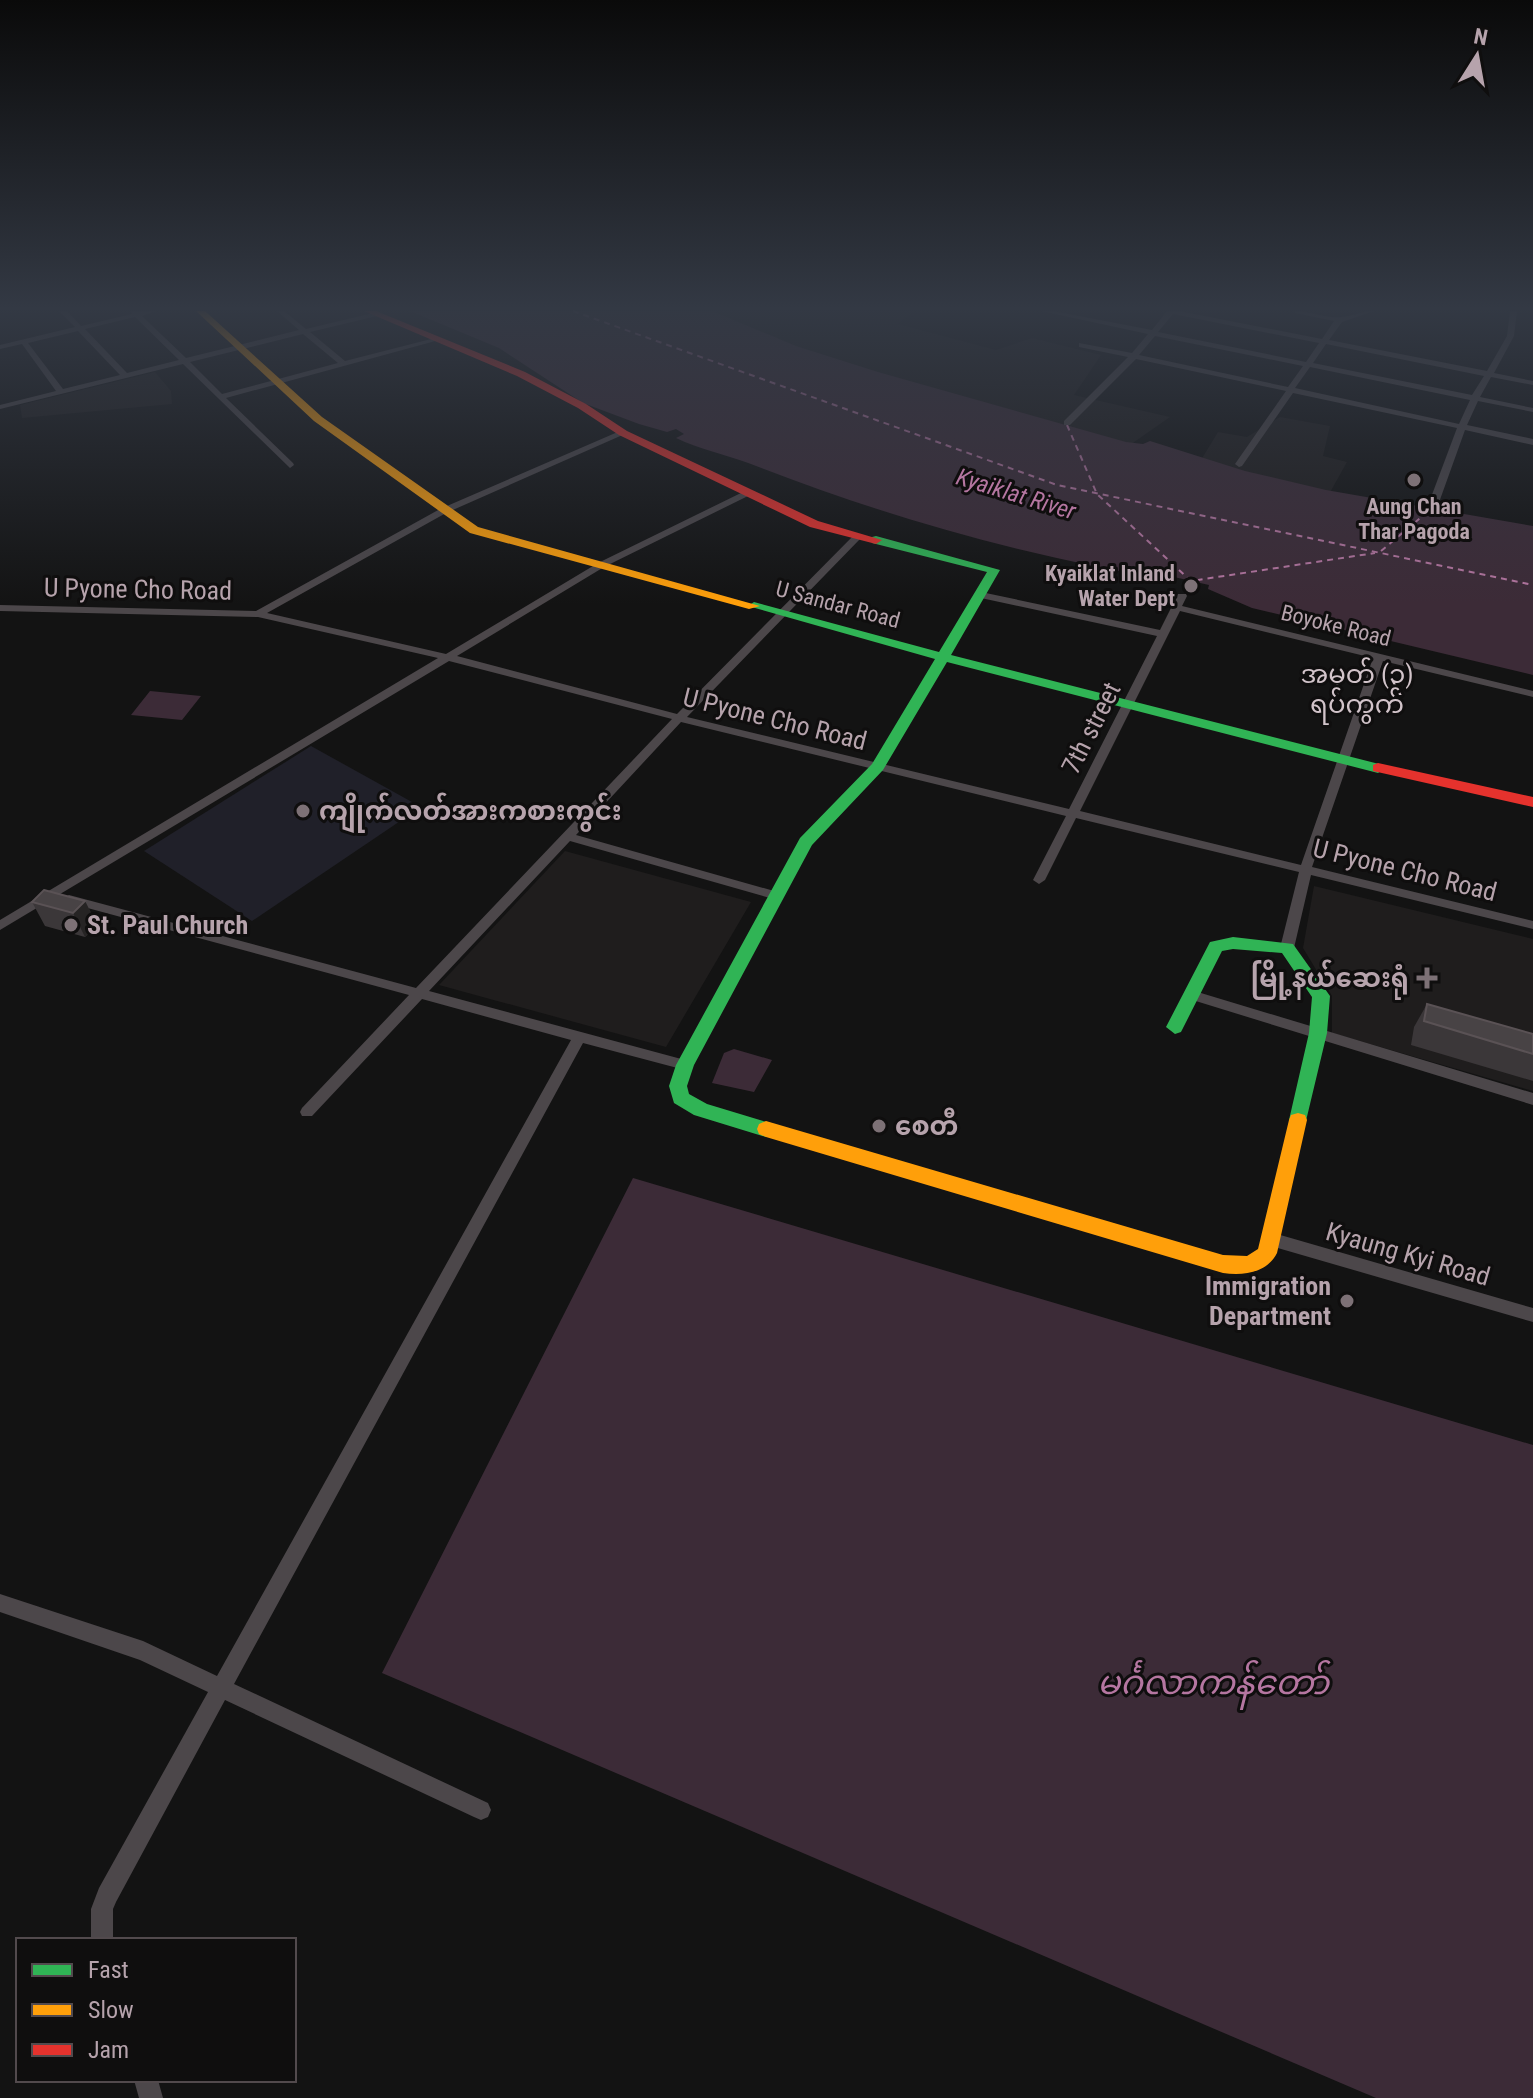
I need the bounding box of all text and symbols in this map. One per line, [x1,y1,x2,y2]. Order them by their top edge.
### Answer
north arrow [1437,16,1517,96]
text: N [1472,23,1490,50]
water label: Kyaiklat River [953,463,1080,526]
marker: Aung Chan Thar Pagoda [1405,471,1423,489]
place label: Aung Chan Thar Pagoda [1358,494,1470,544]
place label: Kyaiklat Inland Water Dept [1045,561,1175,611]
street label: U Pyone Cho Road [44,572,232,606]
street label: U Sandar Road [773,576,903,633]
marker: Kyaiklat Inland Water Dept [1182,577,1200,595]
street label: Boyoke Road [1278,600,1393,651]
district label: အမှတ် (၃) ရပ်ကွက် [1300,657,1414,725]
street label: 7th street [1055,677,1127,779]
street label: U Pyone Cho Road [680,682,870,756]
place label: ကျိုက်လတ်အားကစားကွင်း [319,792,622,833]
marker: ကျိုက်လတ်အားကစားကွင်း [294,802,312,820]
street label: U Pyone Cho Road [1310,833,1500,907]
place label: St. Paul Church [87,910,248,940]
marker: St. Paul Church [62,916,80,934]
place label: မြို့နယ်ဆေးရုံ [1251,959,1409,1000]
marker: မြို့နယ်ဆေးရုံ [1416,967,1438,989]
place label: စေတီ [895,1107,958,1141]
marker: စေတီ [870,1117,888,1135]
street label: Kyaung Kyi Road [1322,1216,1494,1292]
place label: Immigration Department [1205,1271,1331,1331]
marker: Immigration Department [1338,1292,1356,1310]
water label: မင်္ဂလာကန်တော် [1097,1659,1331,1710]
legend [16,1938,296,2082]
text: Fast [88,1956,129,1984]
text: Slow [88,1996,134,2024]
text: Jam [88,2036,129,2064]

